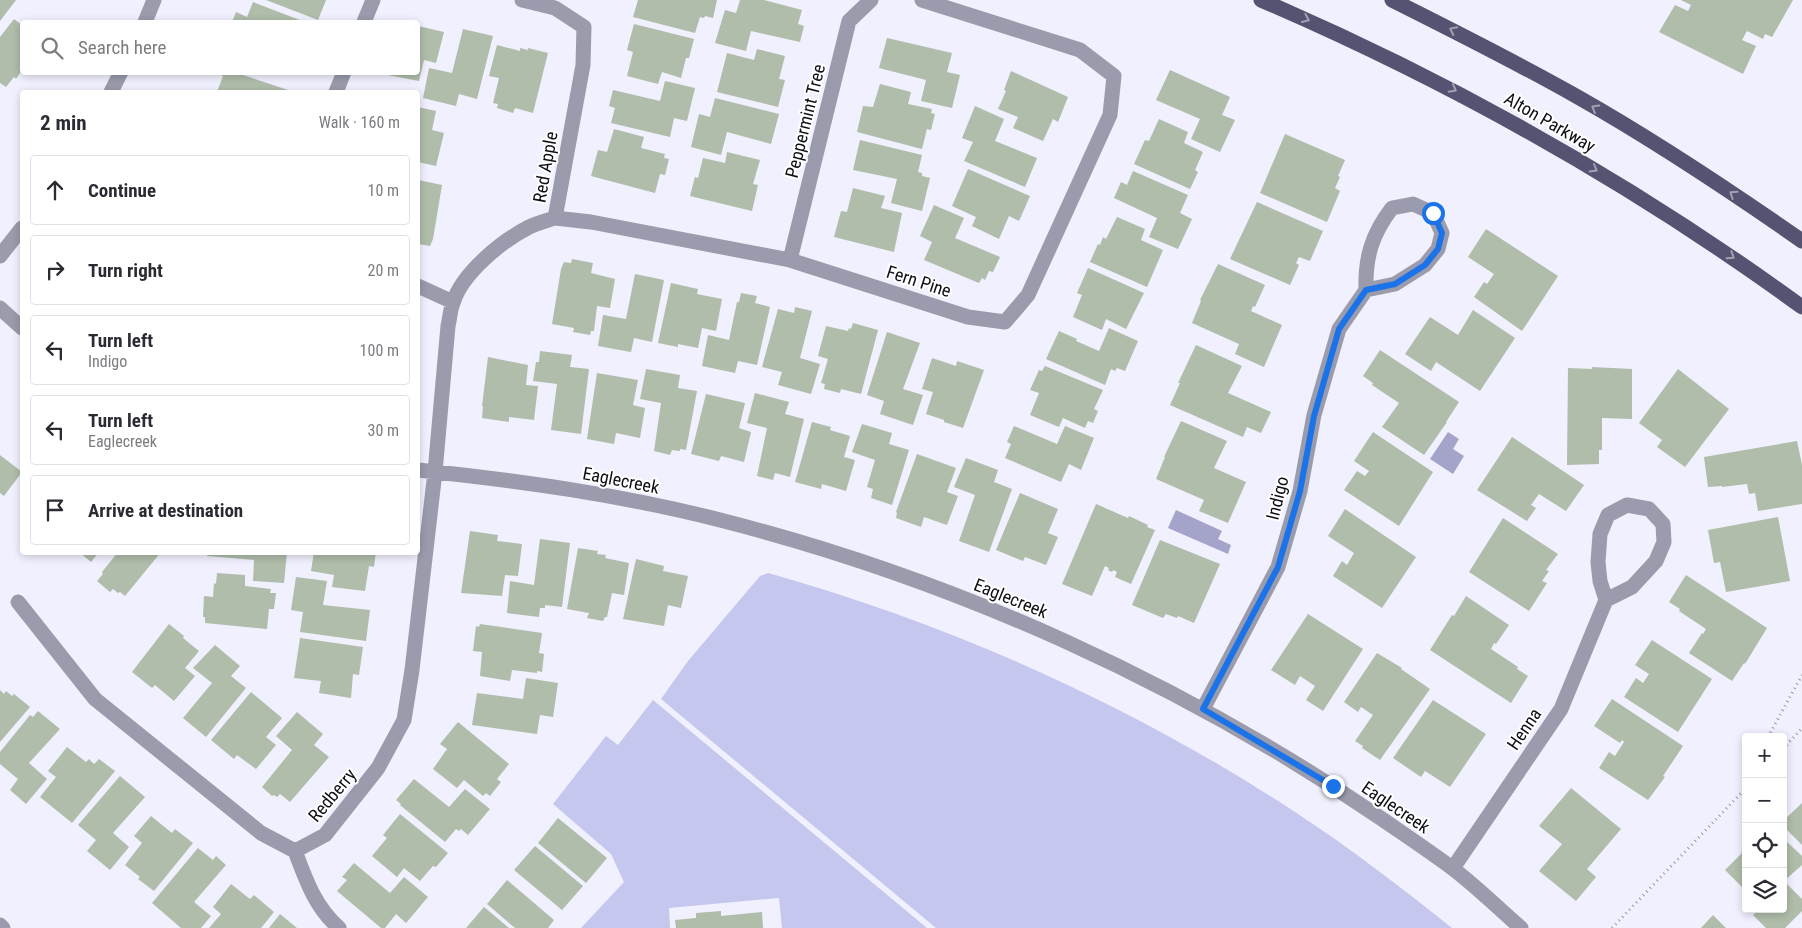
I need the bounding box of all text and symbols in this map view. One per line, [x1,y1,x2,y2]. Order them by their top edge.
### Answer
one-way arrow [1301,13,1310,24]
search box [20,20,420,75]
one-way arrow [1449,26,1458,36]
icon: search [38,34,66,62]
text: Search here [78,36,166,59]
street label: Peppermint Tree [781,62,829,180]
one-way arrow [1447,83,1456,93]
street label: Alton Parkway [1501,88,1600,157]
one-way arrow [1592,104,1601,114]
text: 2 min [40,111,87,135]
text: Walk · 160 m [319,113,400,132]
street label: Red Apple [528,130,562,204]
one-way arrow [1589,163,1598,173]
icon: ahead [41,176,69,204]
text: Continue [88,179,156,202]
text: 10 m [367,181,399,200]
one-way arrow [1729,191,1739,200]
route start [1422,202,1445,225]
one-way arrow [1726,250,1735,259]
icon: right [41,256,69,284]
text: Turn right [88,259,163,282]
text: 20 m [367,261,399,280]
street label: Fern Pine [884,261,954,301]
text: Turn left [88,329,153,352]
icon: left [41,336,69,364]
text: 100 m [360,341,399,360]
text: Indigo [88,352,127,371]
text: Turn left [88,409,153,432]
icon: left [41,416,69,444]
text: 30 m [367,421,399,440]
text: Eaglecreek [88,432,157,451]
street label: Eaglecreek [581,462,661,498]
street label: Indigo [1261,474,1293,522]
icon: arrive [41,496,69,524]
text: Arrive at destination [88,499,243,522]
street label: Eaglecreek [971,574,1051,622]
street label: Henna [1503,704,1545,754]
map controls [1742,733,1787,913]
button: + [1742,733,1787,778]
street label: Redberry [304,764,361,826]
route end [1322,775,1345,798]
street label: Eaglecreek [1358,777,1434,837]
button: − [1742,778,1787,823]
button: locate [1742,823,1787,868]
button: layers [1742,868,1787,913]

